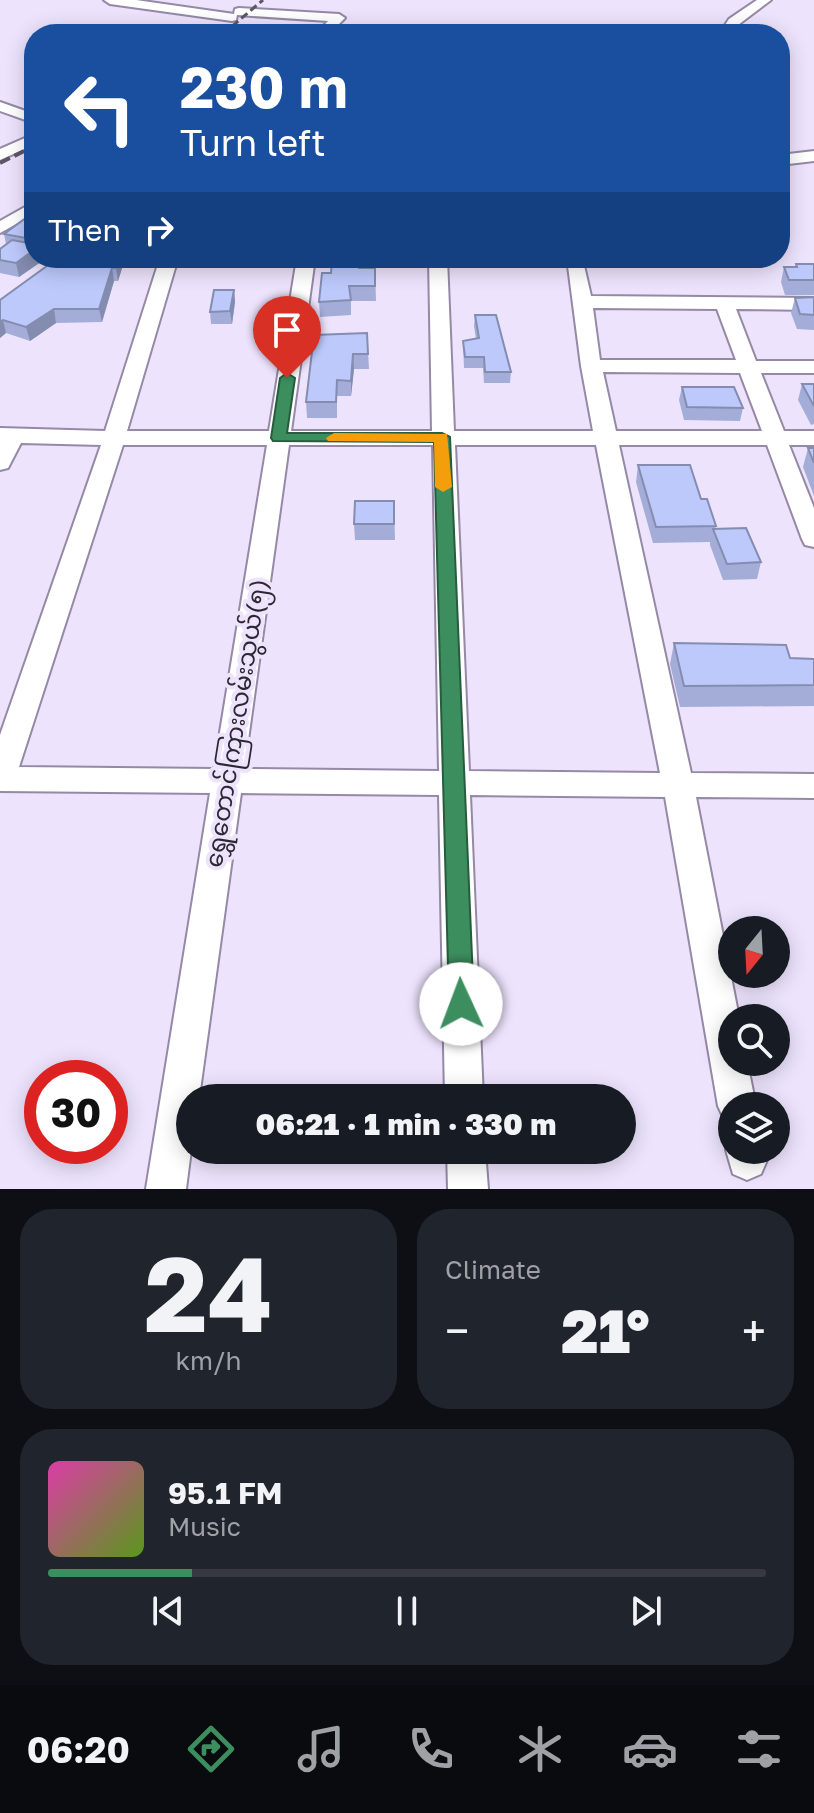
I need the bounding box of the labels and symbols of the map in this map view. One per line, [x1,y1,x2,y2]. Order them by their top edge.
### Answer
pin [253,296,321,378]
street label: ရွှေတောင်ကြားလမ်းသွယ်(၅) [198,577,278,870]
north arrow [718,916,790,988]
position arrow [419,962,503,1046]
speed limit sign: 30 [24,1060,128,1164]

